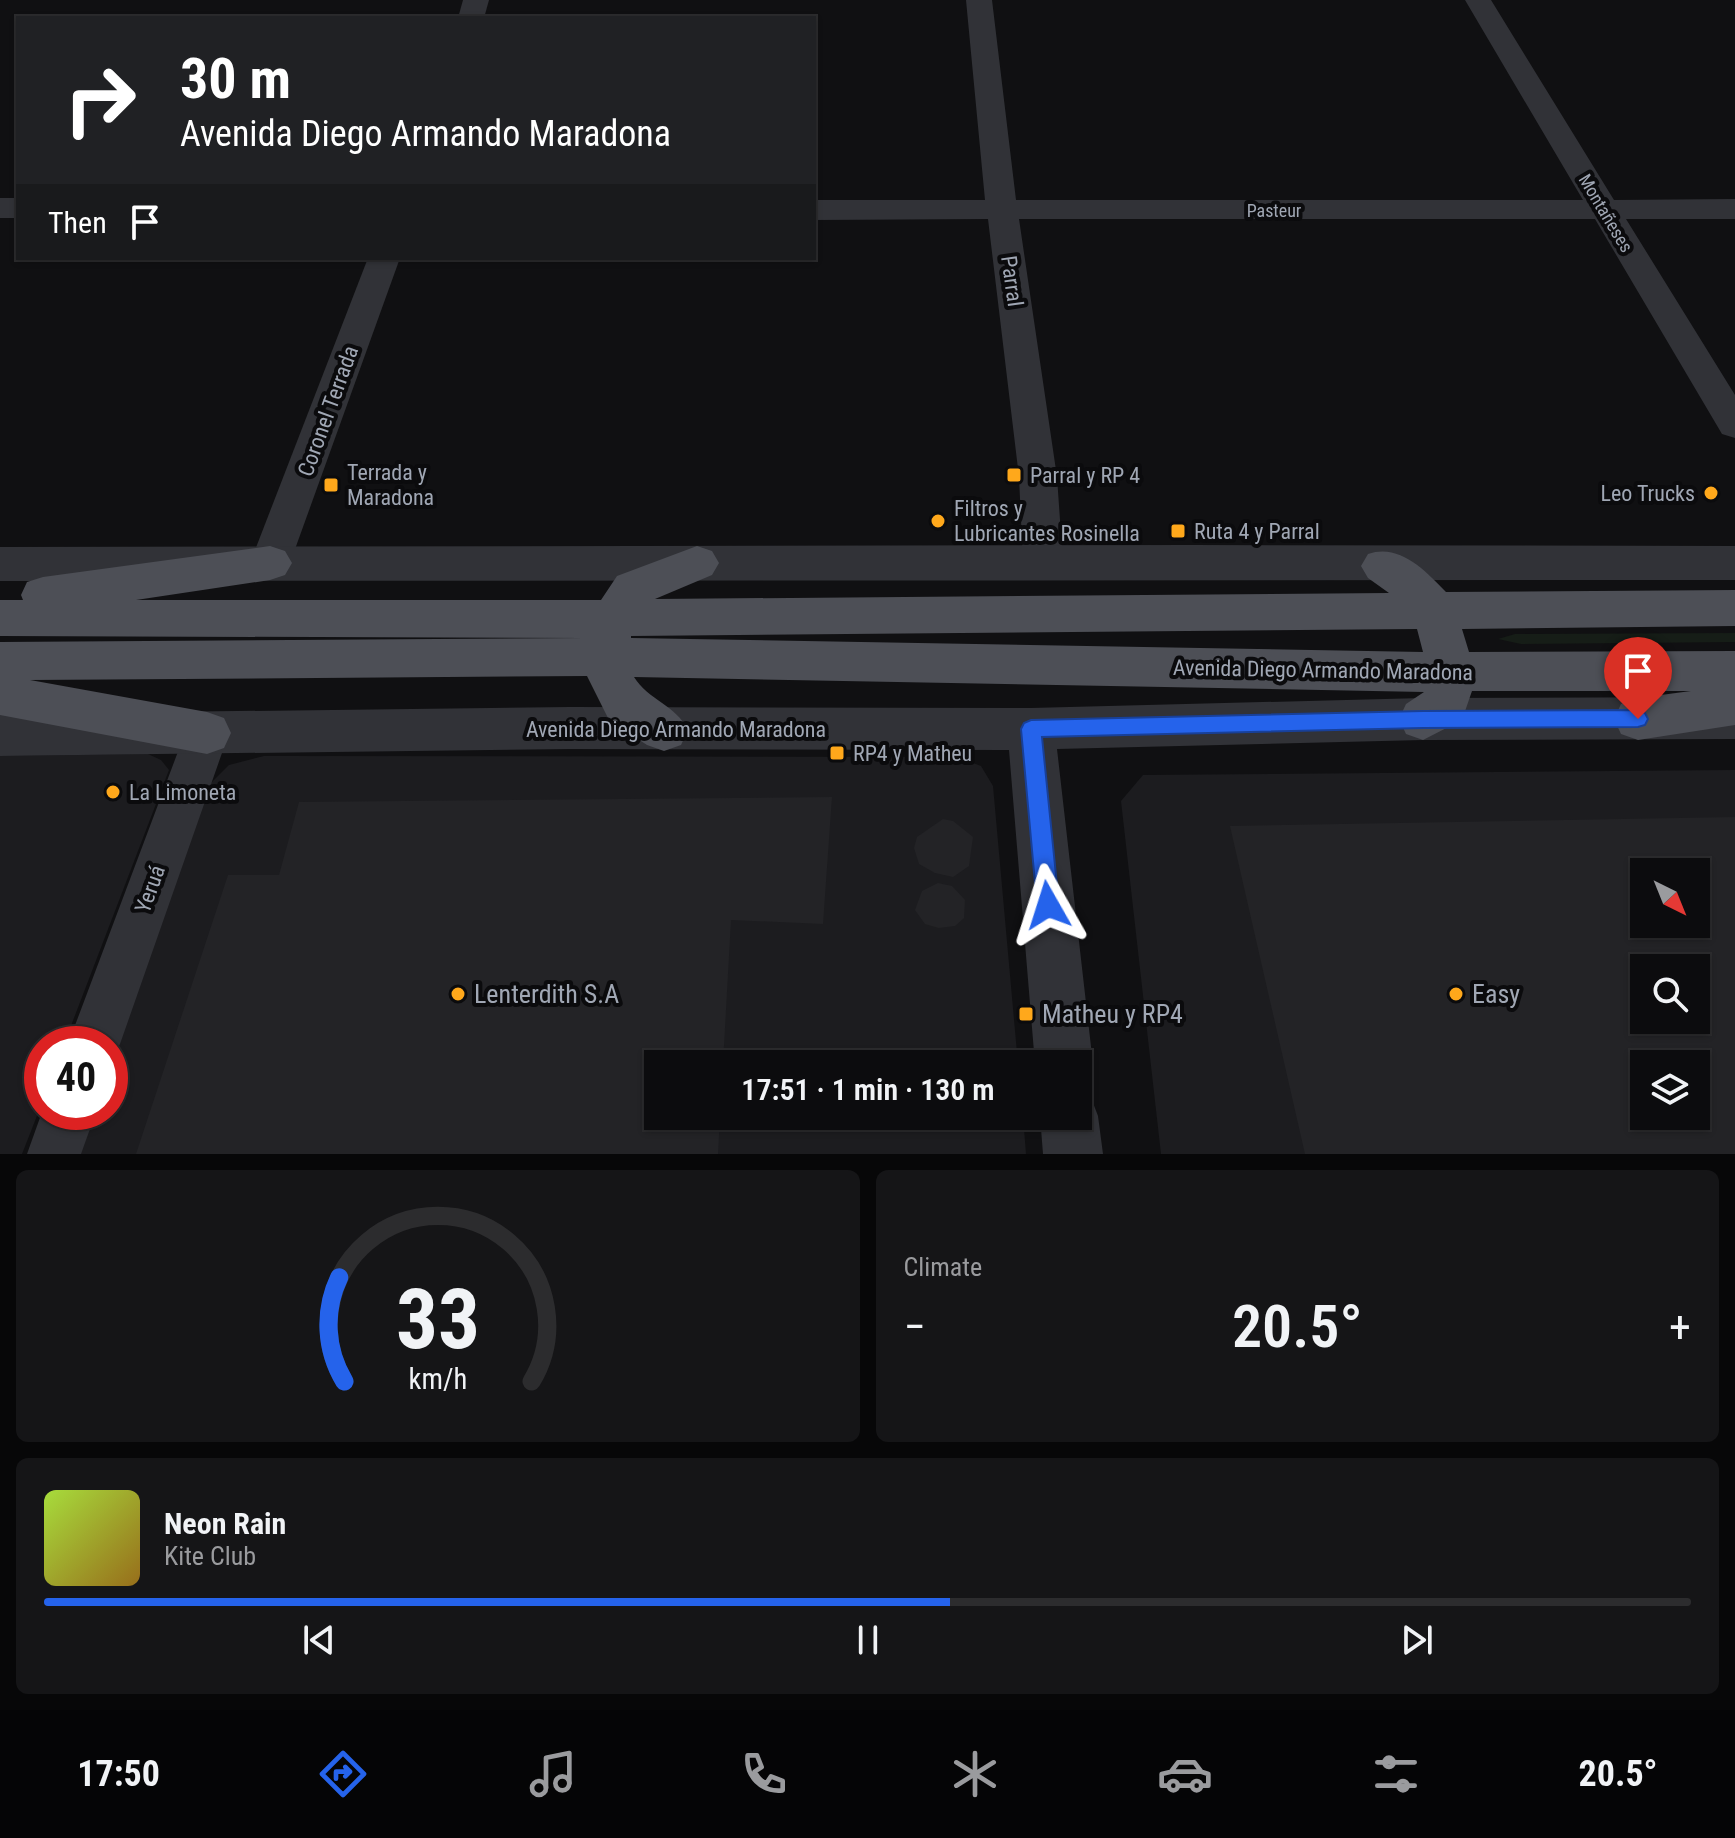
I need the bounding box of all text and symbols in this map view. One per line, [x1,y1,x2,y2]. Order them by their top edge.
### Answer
text: 30 m [180,46,291,112]
icon: right [48,48,152,152]
text: Avenida Diego Armando Maradona [180,113,671,155]
street label: Montañeses [1575,170,1637,256]
icon: arrive [123,200,167,244]
street label: Pasteur [1247,200,1302,221]
text: Then [48,205,107,240]
street label: Parral [996,254,1028,308]
street label: Coronel Terrada [293,342,363,480]
place label: Terrada y Maradona [347,460,434,510]
place label: Parral y RP 4 [1030,463,1140,488]
marker: Parral y RP 4 [1005,466,1023,484]
marker: Terrada y Maradona [322,476,340,494]
place label: Leo Trucks [1600,481,1695,506]
marker: Leo Trucks [1702,484,1720,502]
place label: Filtros y Lubricantes Rosinella [954,496,1140,546]
marker: Filtros y Lubricantes Rosinella [929,512,947,530]
place label: Ruta 4 y Parral [1194,519,1320,544]
marker: Ruta 4 y Parral [1169,522,1187,540]
pin [1604,637,1672,719]
icon: arrive [1616,649,1660,693]
street label: Avenida Diego Armando Maradona [1173,655,1473,685]
street label: Avenida Diego Armando Maradona [526,717,826,742]
place label: RP4 y Matheu [853,741,972,766]
marker: RP4 y Matheu [828,744,846,762]
place label: La Limoneta [129,780,236,805]
marker: La Limoneta [104,783,122,801]
north arrow [1630,858,1710,938]
map controls [1630,858,1710,1130]
street label: Yeruá [130,862,170,916]
position arrow [1006,863,1090,947]
button: search [1630,954,1710,1034]
place label: Lenterdith S.A [474,979,619,1009]
place label: Easy [1472,979,1520,1009]
marker: Lenterdith S.A [449,985,467,1003]
marker: Easy [1447,985,1465,1003]
place label: Matheu y RP4 [1042,999,1183,1029]
marker: Matheu y RP4 [1017,1005,1035,1023]
speed limit sign: 40 [24,1026,128,1130]
button: layers [1630,1050,1710,1130]
text: 17:51 · 1 min · 130 m [741,1072,995,1107]
text: Climate [904,1252,982,1282]
text: 33 [396,1271,480,1368]
text: 20.5° [1232,1291,1363,1362]
text: − [904,1301,926,1353]
text: + [1669,1301,1691,1353]
text: km/h [408,1362,467,1396]
text: Neon Rain [164,1506,286,1541]
text: Kite Club [164,1541,256,1571]
icon: previous [297,1618,341,1662]
icon: pause [846,1618,890,1662]
icon: next [1395,1618,1439,1662]
icon: directions [315,1746,371,1802]
icon: music [525,1746,581,1802]
icon: phone [736,1746,792,1802]
icon: climate [947,1746,1003,1802]
icon: car [1157,1746,1213,1802]
icon: filters [1368,1746,1424,1802]
text: 17:50 [77,1753,160,1795]
text: 20.5° [1579,1753,1658,1795]

